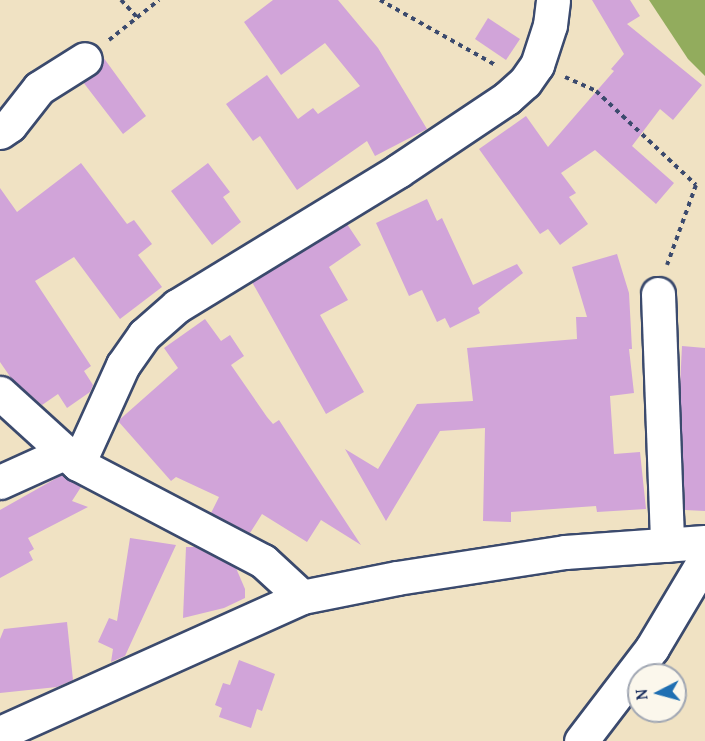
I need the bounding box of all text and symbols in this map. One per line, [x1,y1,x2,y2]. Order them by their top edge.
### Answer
north arrow [627,663,687,723]
text: N [629,688,654,701]

